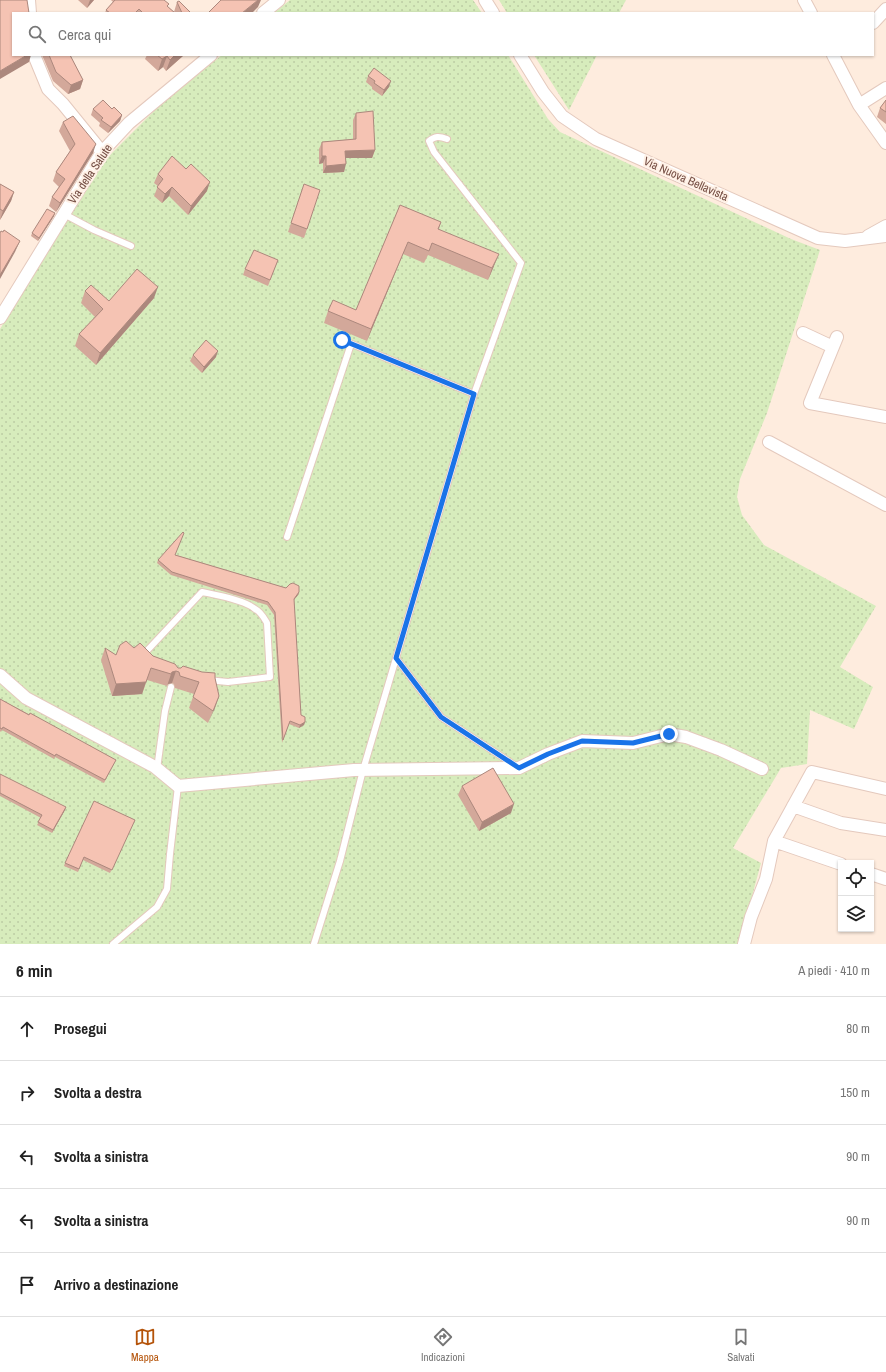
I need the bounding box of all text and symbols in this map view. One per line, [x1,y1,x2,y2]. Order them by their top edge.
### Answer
search box [12,12,874,56]
icon: search [26,23,48,45]
text: Cerca qui [58,24,111,45]
street label: Via della Salute [64,141,116,207]
street label: Via Nuova Bellavista [641,153,731,205]
route start [333,331,351,349]
route end [660,725,678,743]
map controls [838,860,874,932]
button: locate [838,860,874,896]
button: layers [838,896,874,932]
text: 6 min [16,959,52,982]
text: A piedi · 410 m [798,962,870,979]
icon: ahead [16,1018,38,1040]
text: Prosegui [54,1018,107,1039]
text: 80 m [846,1020,870,1037]
icon: right [16,1082,38,1104]
text: Svolta a destra [54,1082,142,1103]
text: 150 m [840,1084,870,1101]
icon: left [16,1146,38,1168]
text: Svolta a sinistra [54,1146,148,1167]
text: 90 m [846,1148,870,1165]
icon: left [16,1210,38,1232]
text: Svolta a sinistra [54,1210,148,1231]
text: 90 m [846,1212,870,1229]
icon: arrive [16,1274,38,1296]
text: Arrivo a destinazione [54,1274,178,1295]
tab: Mappa [131,1326,159,1364]
tab: Indicazioni [421,1326,465,1364]
tab: Salvati [727,1326,755,1364]

